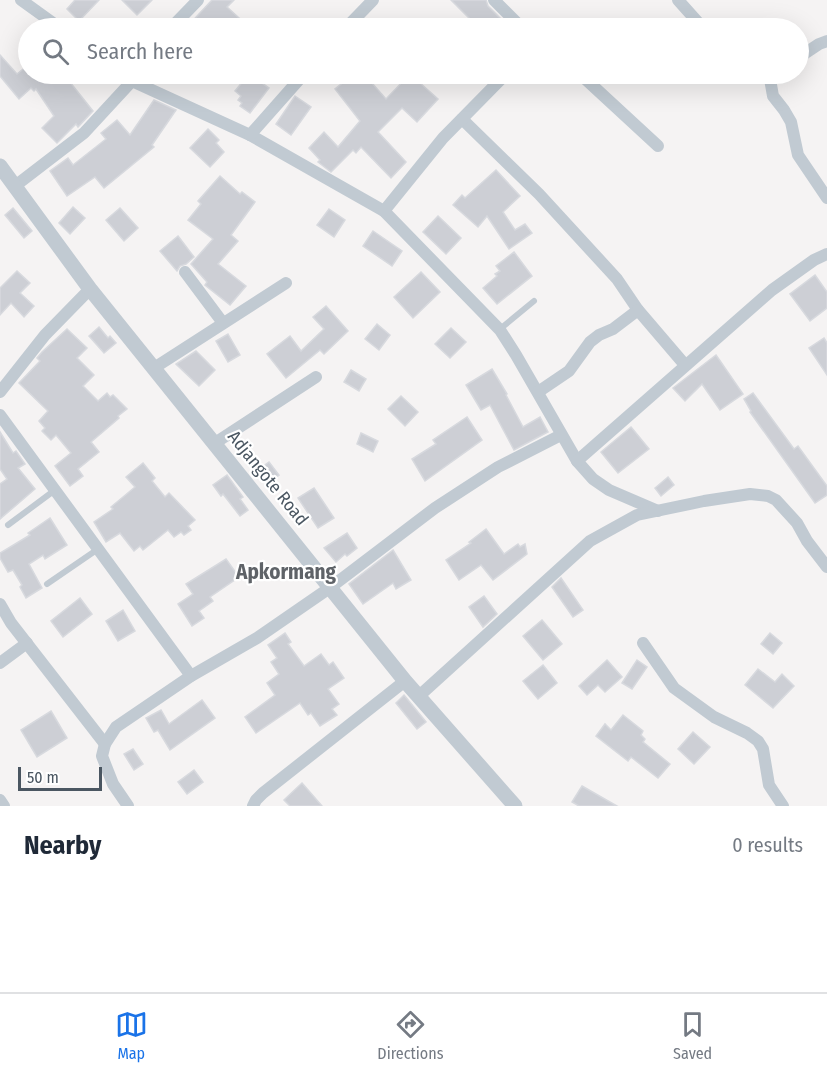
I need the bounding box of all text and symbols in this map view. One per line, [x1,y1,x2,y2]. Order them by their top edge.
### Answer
search box [18,18,809,84]
icon: search [39,35,72,68]
text: Search here [87,38,193,65]
street label: Adjangote Road [223,426,313,530]
district label: Apkormang [235,559,337,585]
scale bar [18,764,102,792]
text: 50 m [27,768,59,787]
text: Nearby [24,830,101,861]
text: 0 results [732,833,803,857]
tab: Map [115,1008,148,1063]
tab: Directions [377,1008,444,1063]
tab: Saved [673,1008,712,1063]

